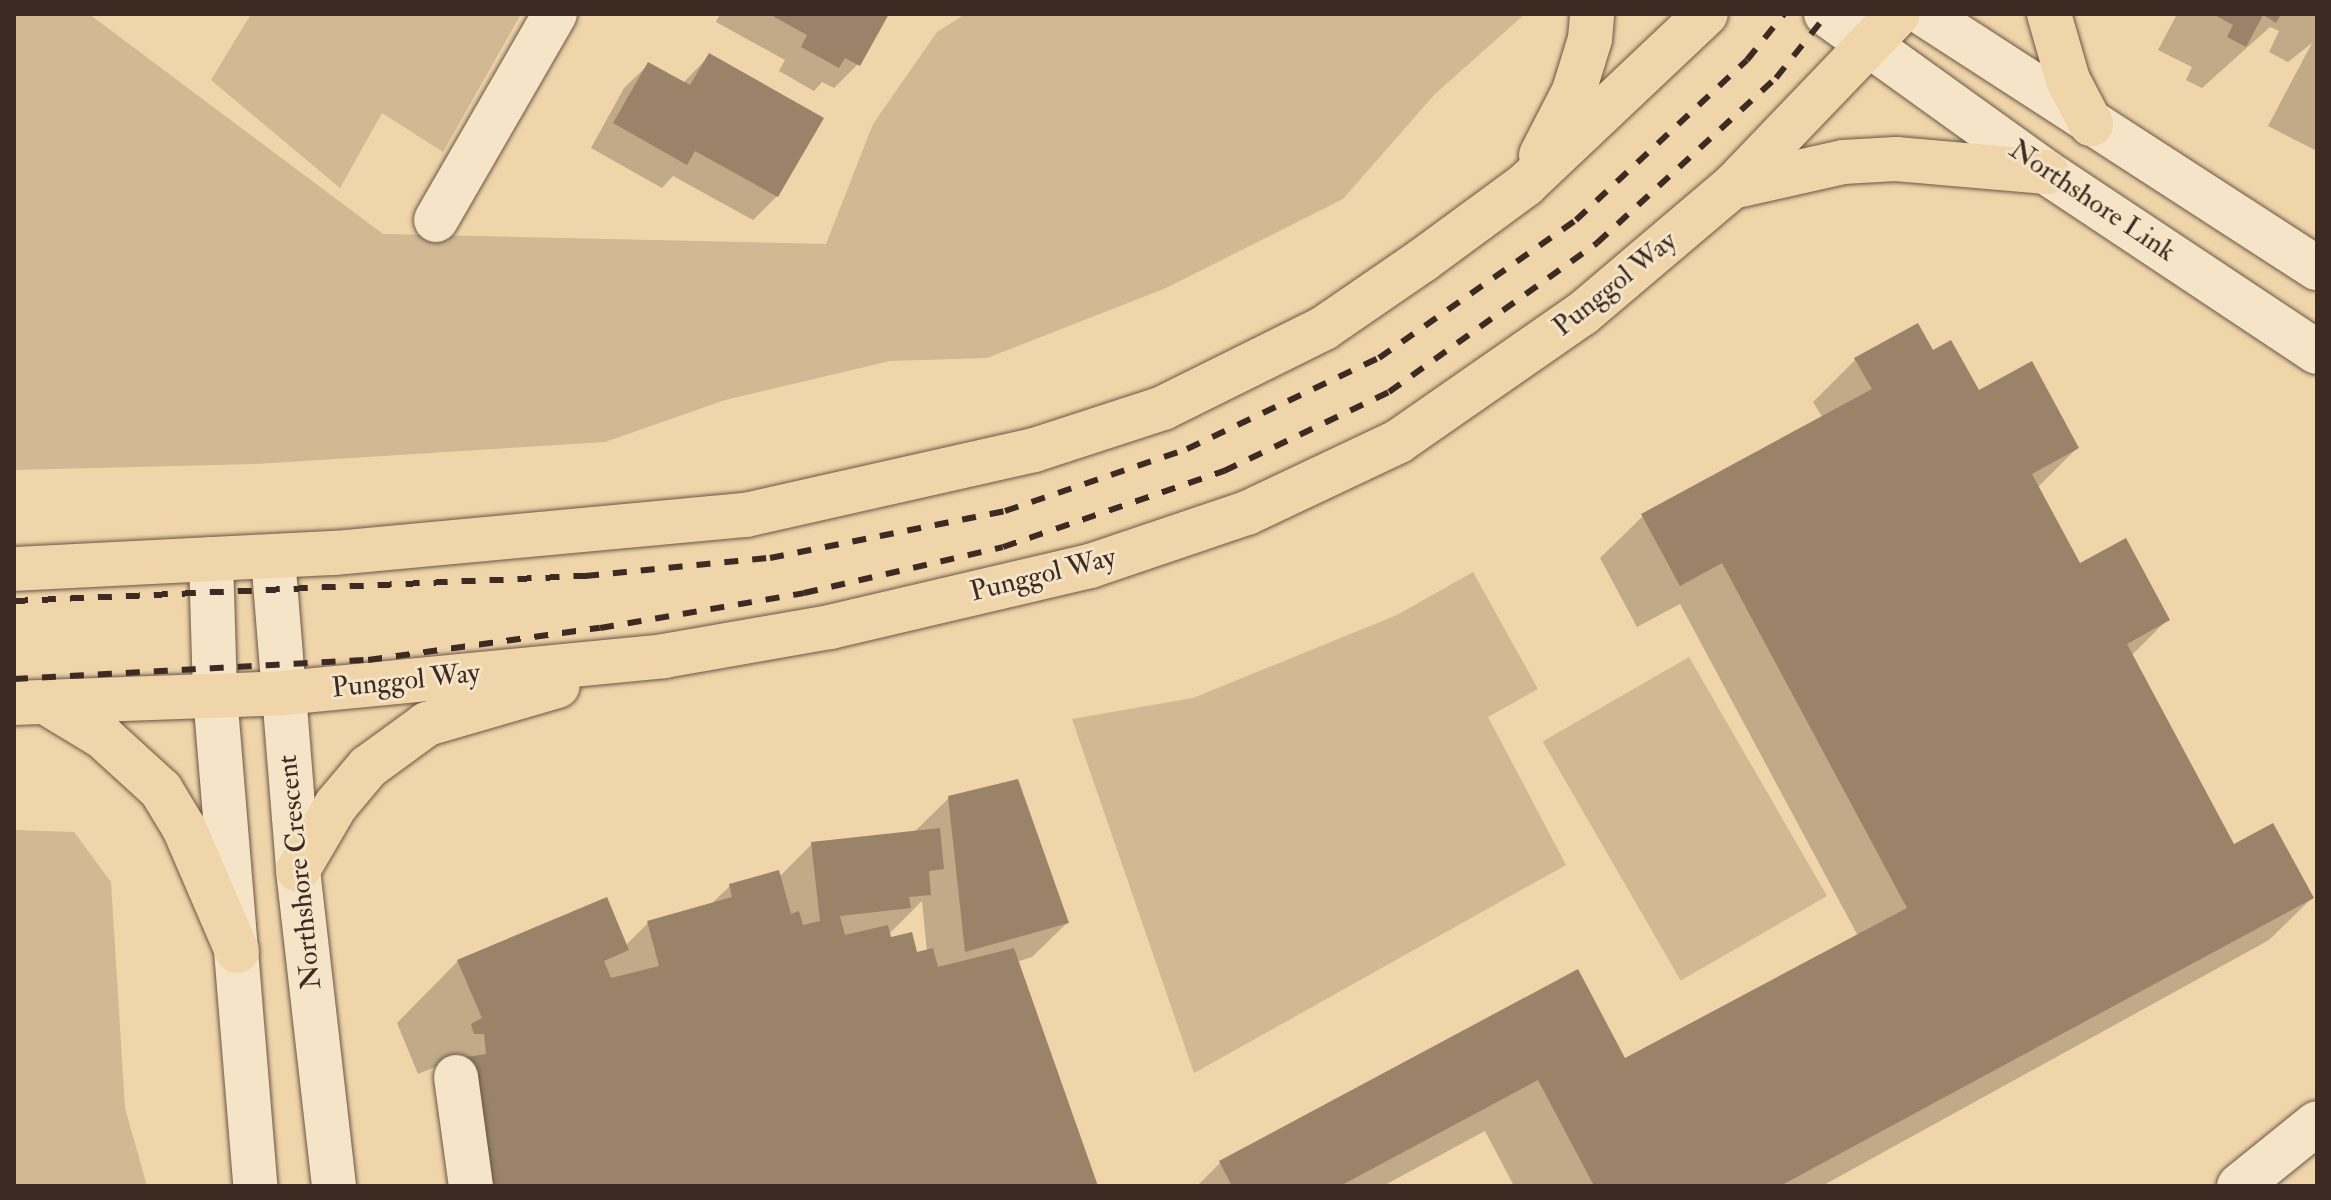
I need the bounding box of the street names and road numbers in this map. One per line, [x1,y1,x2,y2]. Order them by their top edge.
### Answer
street label: Northshore Link [2002,133,2182,269]
street label: Punggol Way [1547,224,1683,344]
street label: Punggol Way [967,541,1119,609]
street label: Punggol Way [330,657,482,705]
street label: Northshore Crescent [271,753,329,991]

